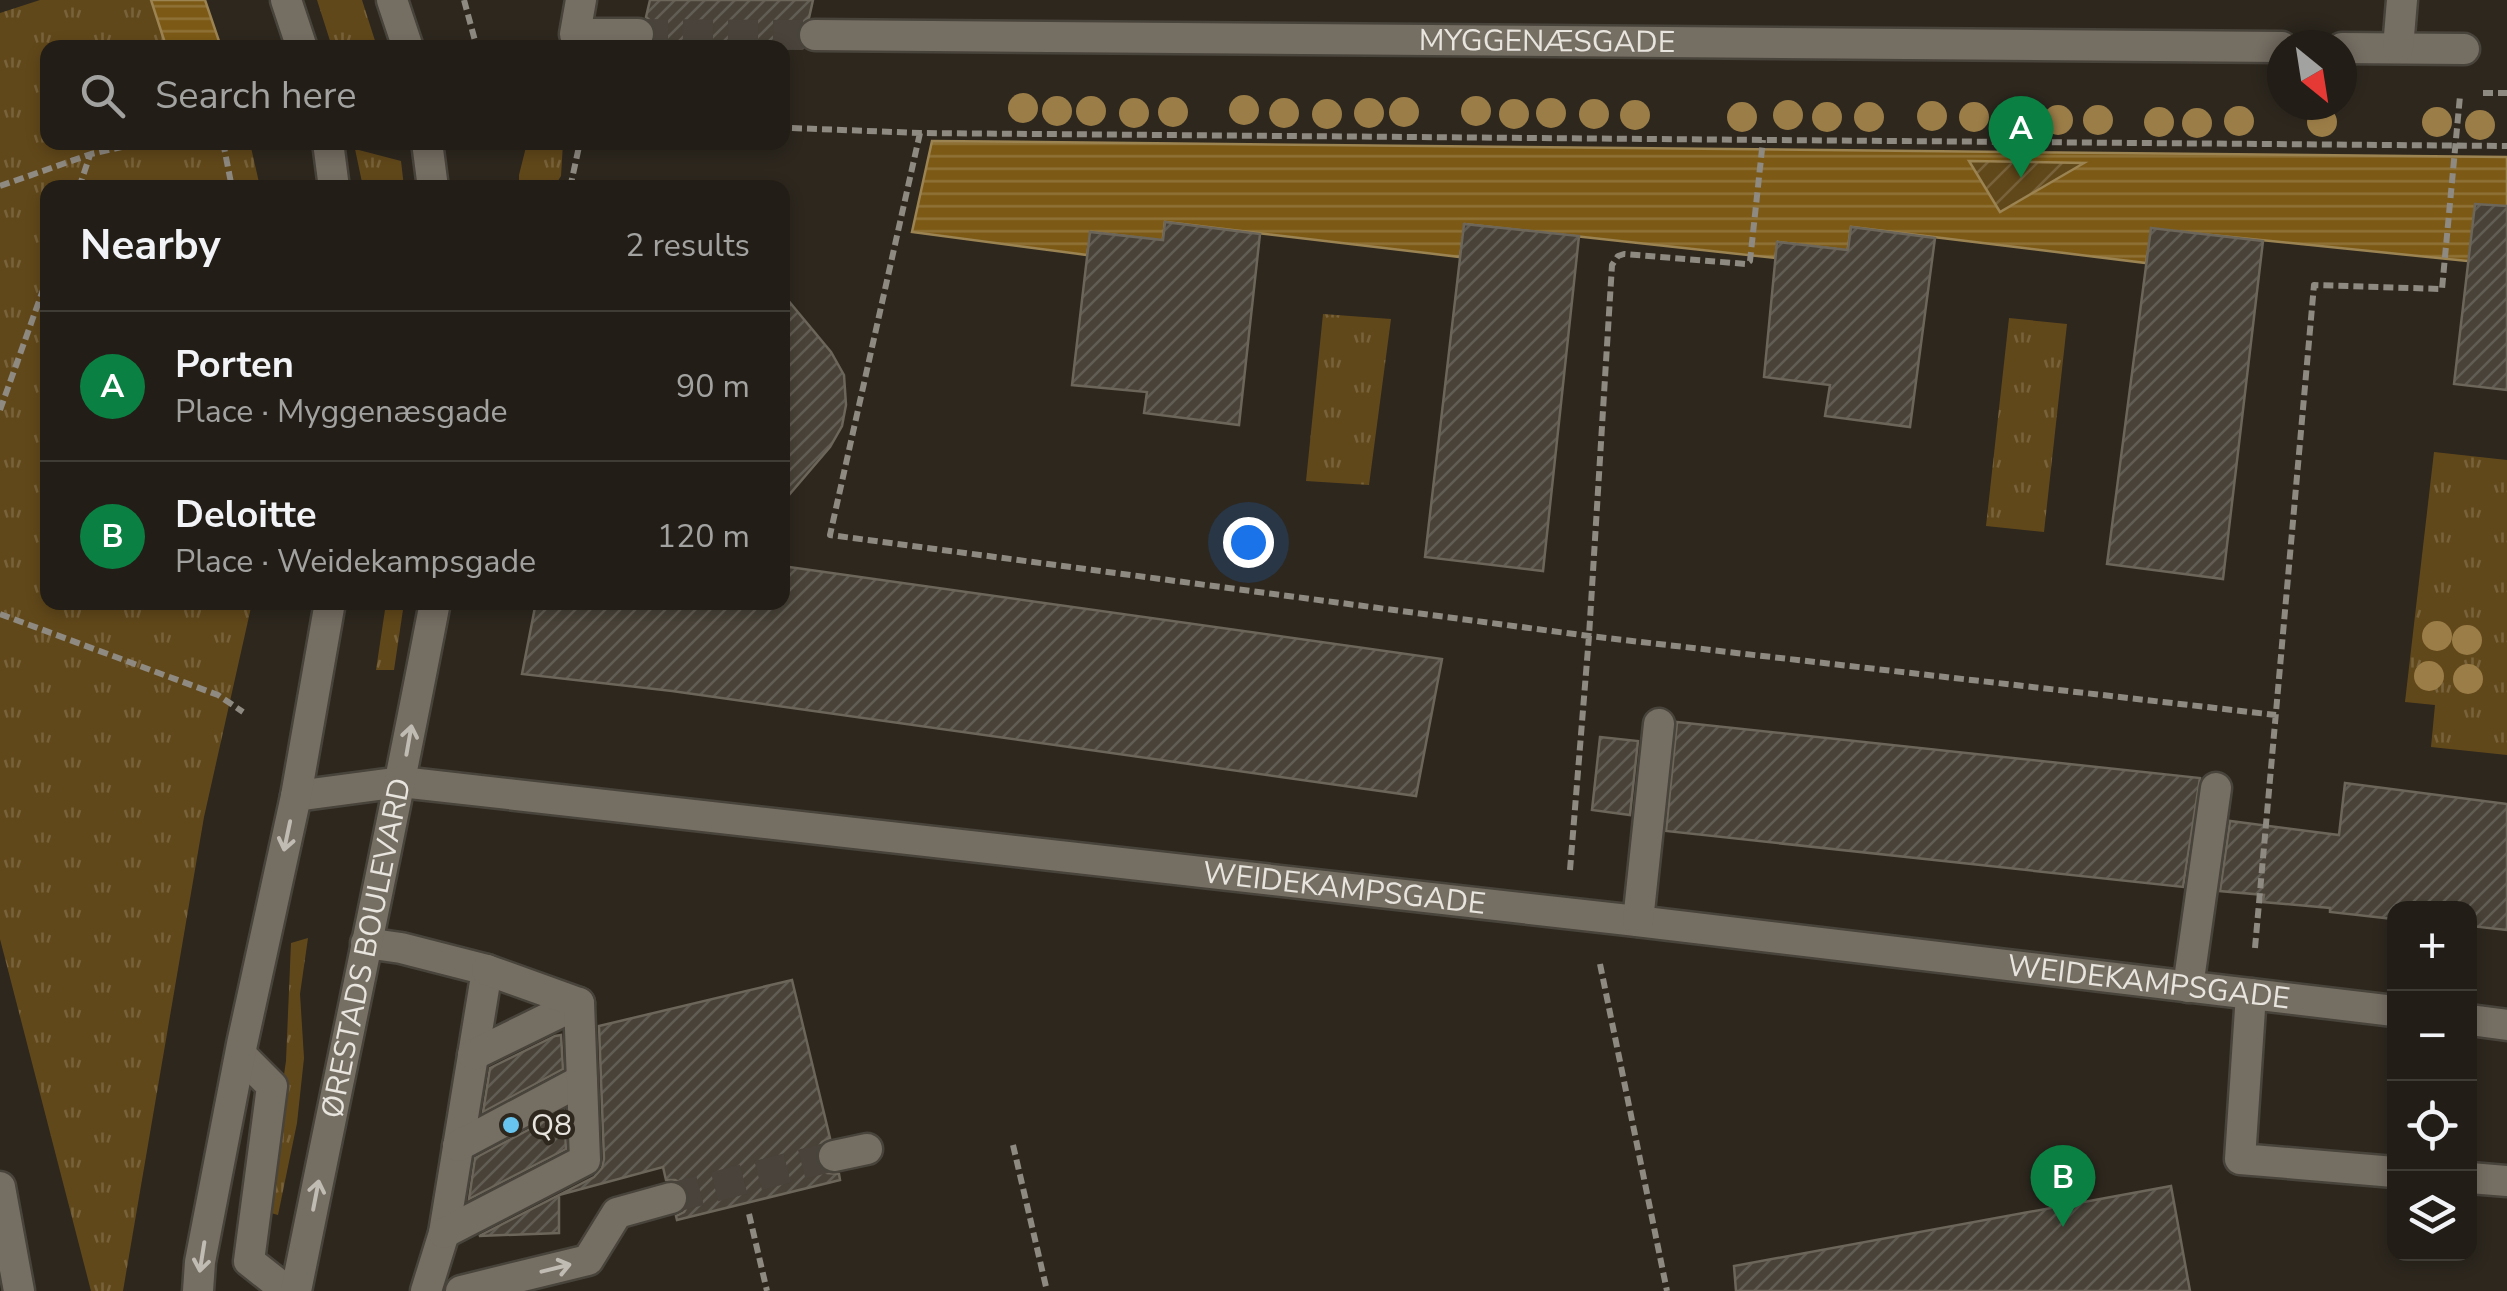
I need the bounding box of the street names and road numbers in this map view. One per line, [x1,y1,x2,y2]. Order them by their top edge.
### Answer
street label: MYGGENÆSGADE [1419,20,1675,63]
street label: ØRESTADS BOULEVARD [312,774,421,1122]
street label: WEIDEKAMPSGADE [1201,852,1488,925]
street label: WEIDEKAMPSGADE [2005,945,2292,1019]

